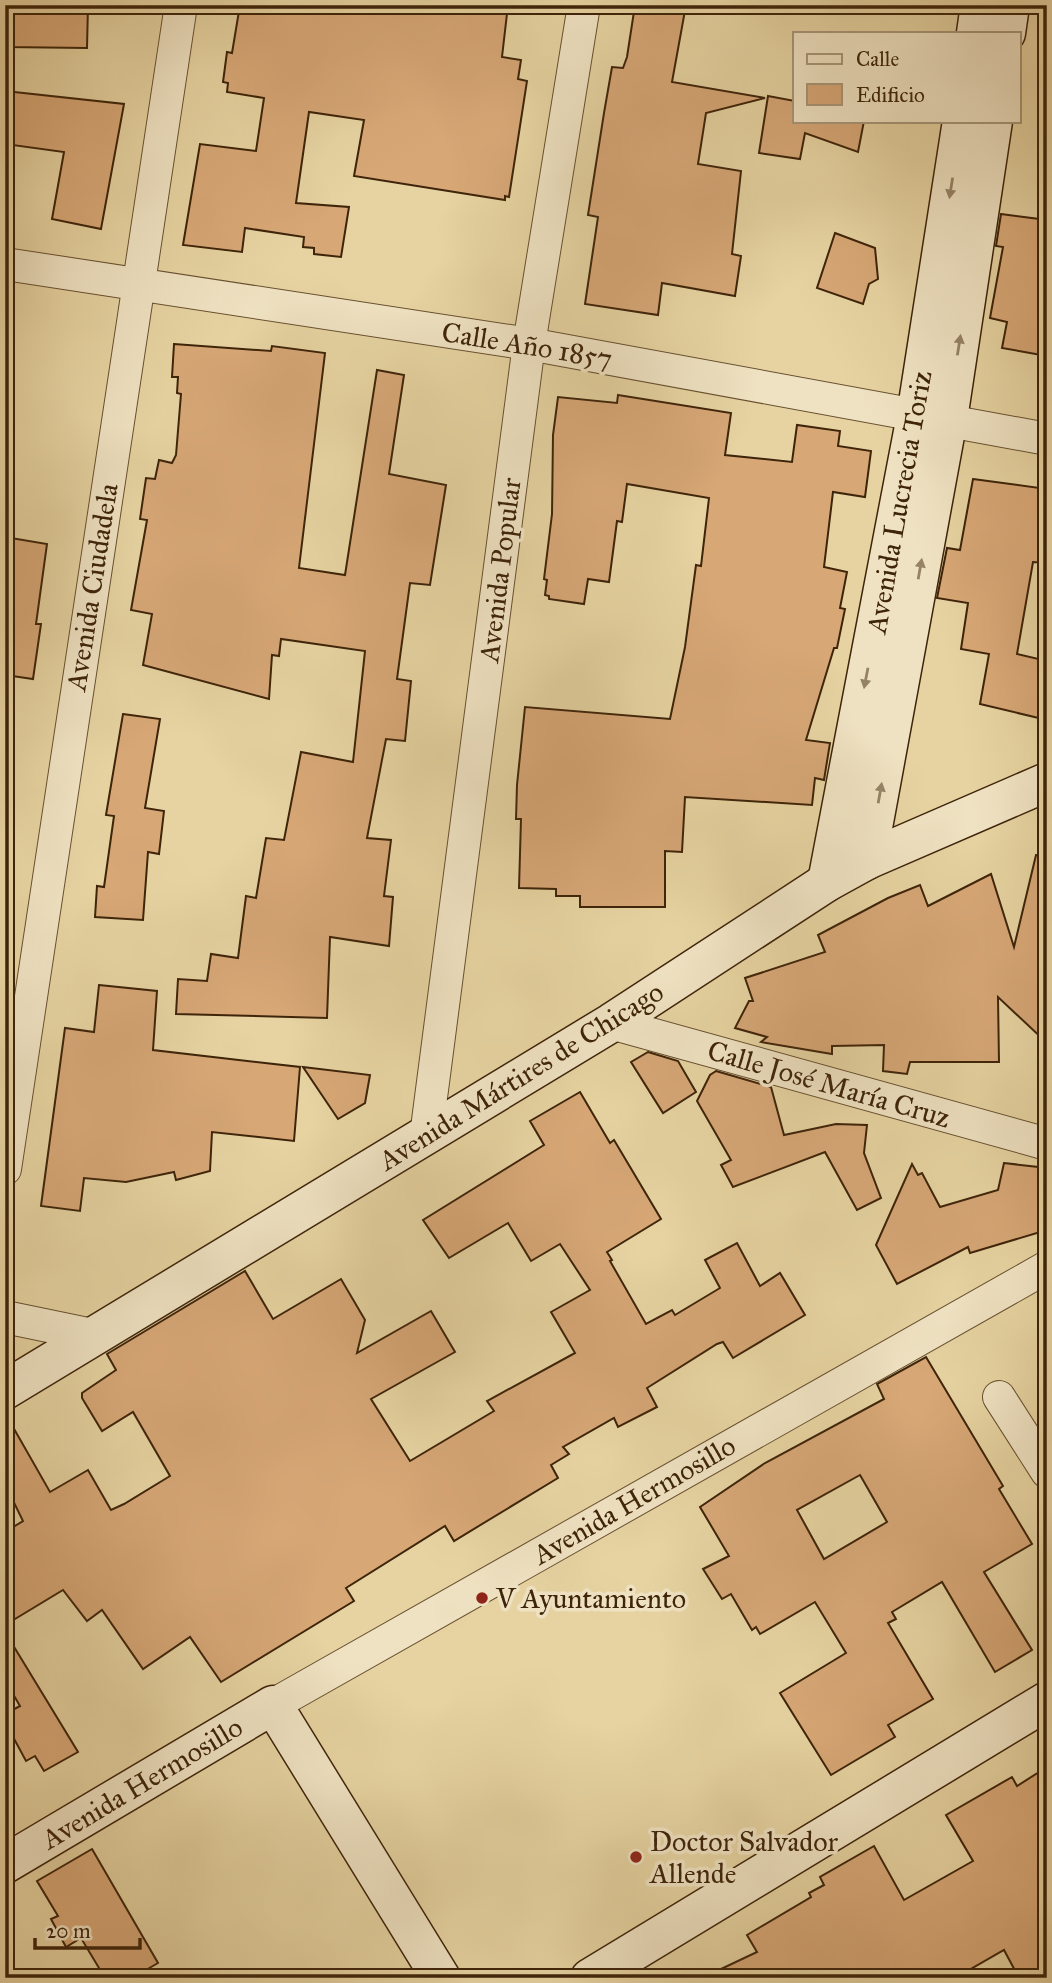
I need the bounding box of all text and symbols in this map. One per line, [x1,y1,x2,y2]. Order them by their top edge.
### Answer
legend [793,32,1020,122]
text: Calle [856,46,899,72]
text: Edificio [856,82,925,108]
one-way arrow [946,177,957,199]
street label: Calle Año 1857 [439,314,615,376]
one-way arrow [954,333,965,355]
street label: Avenida Lucrecia Toriz [858,368,939,637]
street label: Avenida Popular [471,475,529,665]
street label: Avenida Ciudadela [58,481,126,694]
one-way arrow [915,558,926,580]
one-way arrow [860,667,871,689]
one-way arrow [874,781,885,803]
street label: Avenida Mártires de Chicago [371,974,670,1179]
street label: Calle José María Cruz [704,1033,954,1135]
street label: Avenida Hermosillo [526,1428,742,1573]
place label: V Ayuntamiento [495,1581,686,1616]
marker: V Ayuntamiento [474,1590,490,1606]
street label: Avenida Hermosillo [34,1709,249,1857]
place label: Doctor Salvador Allende [649,1824,839,1891]
marker: Doctor Salvador Allende [628,1849,644,1865]
scale bar [35,1906,140,1950]
text: 20 m [46,1918,91,1944]

